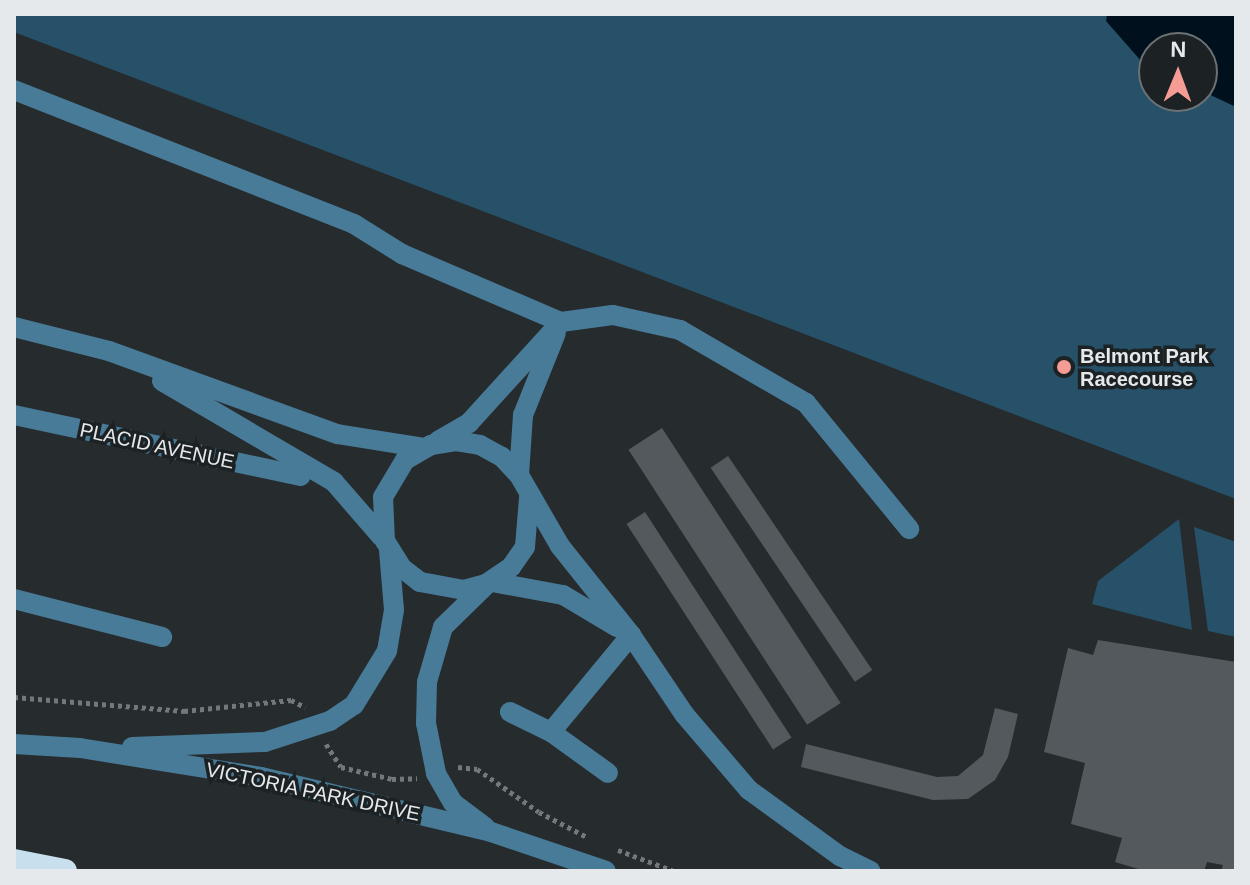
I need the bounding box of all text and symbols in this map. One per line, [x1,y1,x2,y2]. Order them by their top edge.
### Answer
north arrow [1138,32,1218,112]
text: N [1170,37,1187,62]
place label: Belmont Park Racecourse [1080,344,1209,391]
marker: Belmont Park Racecourse [1055,358,1073,376]
street label: PLACID AVENUE [77,418,237,474]
street label: VICTORIA PARK DRIVE [203,757,423,827]

